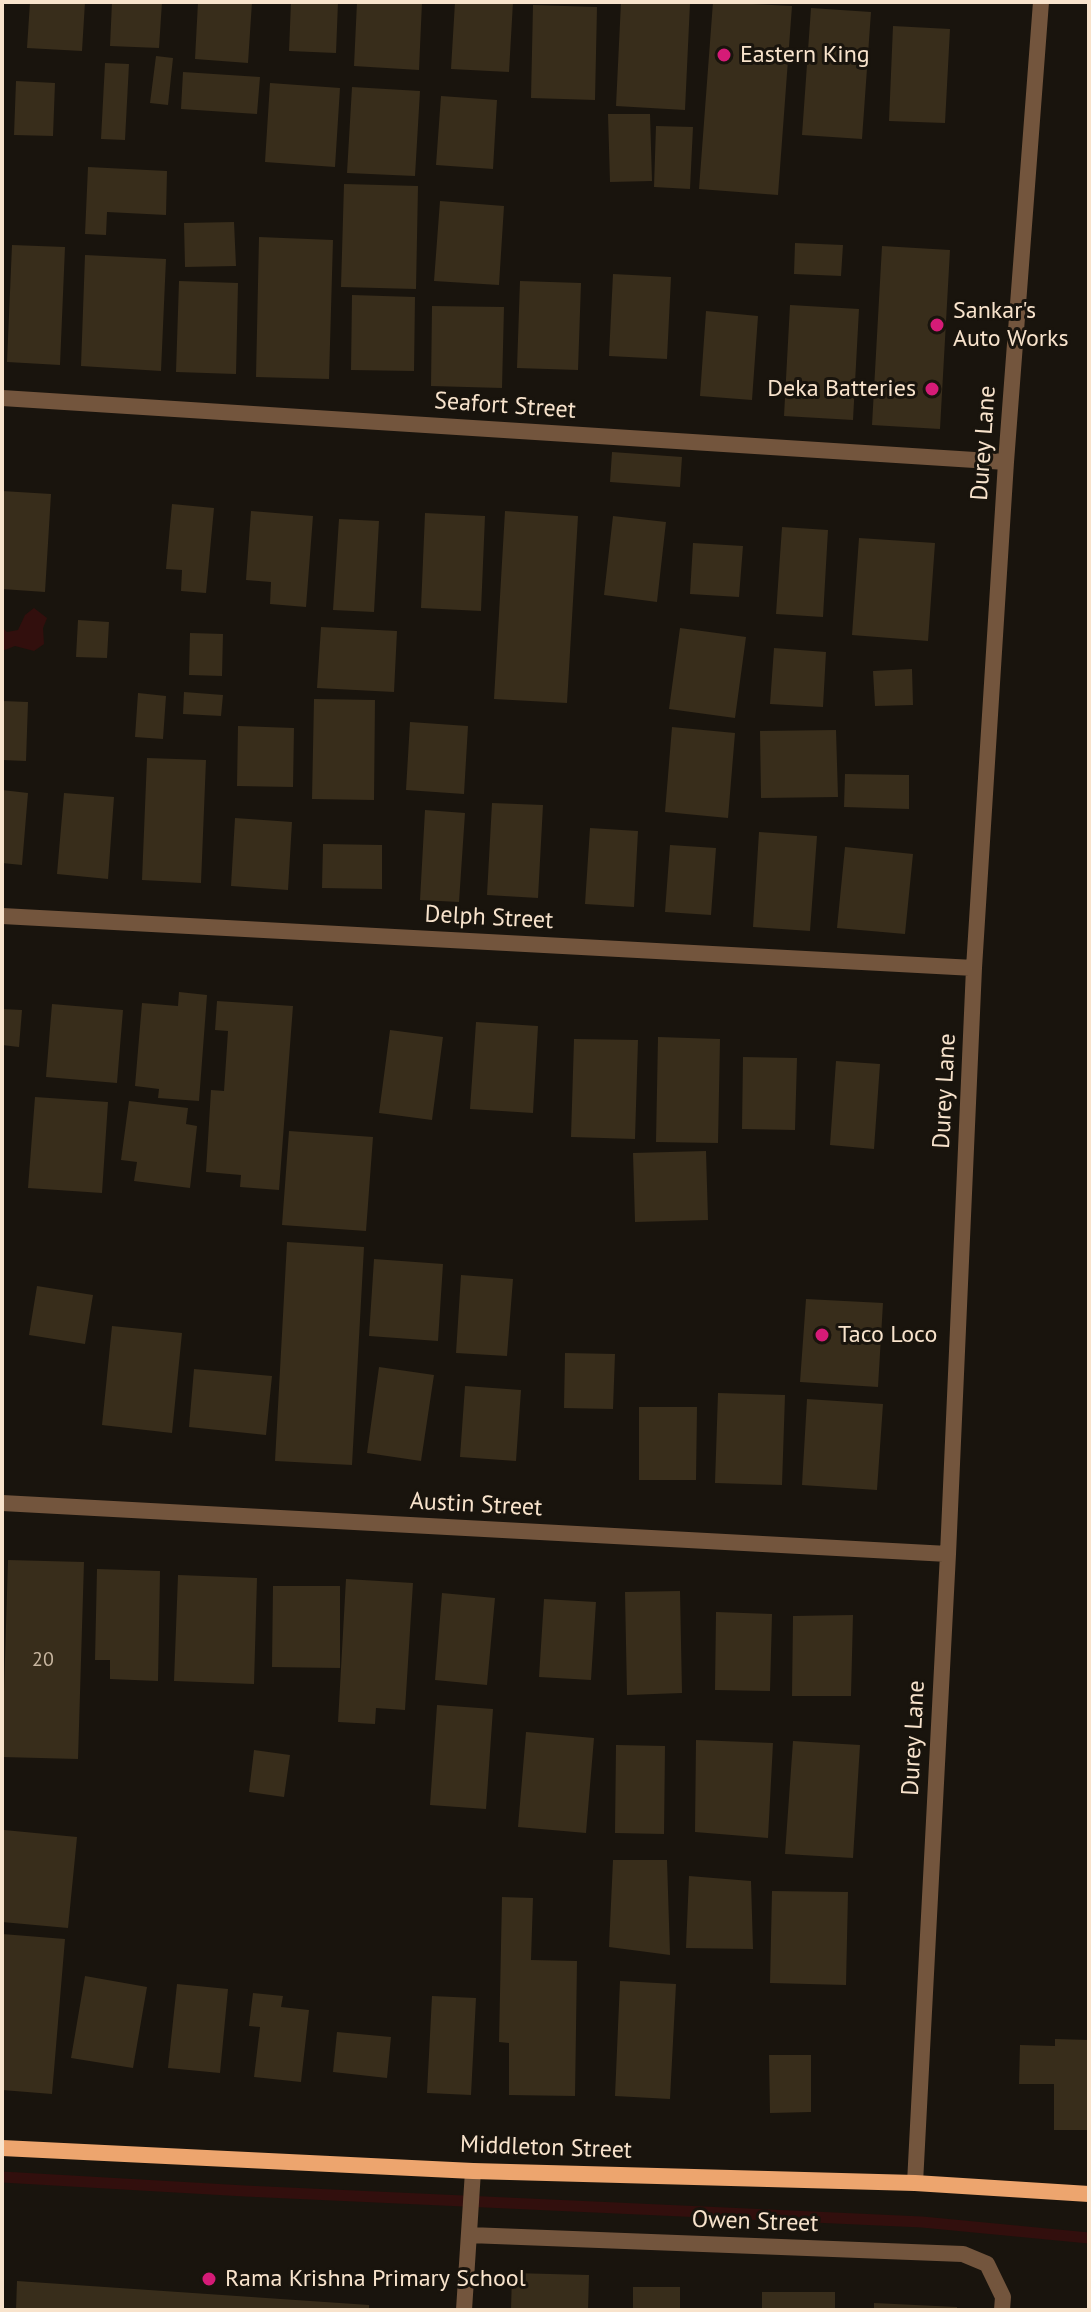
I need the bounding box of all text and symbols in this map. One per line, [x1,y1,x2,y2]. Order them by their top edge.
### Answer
place label: Eastern King [740,41,870,69]
marker: Eastern King [715,46,733,64]
place label: Sankar's Auto Works [953,297,1069,353]
marker: Sankar's Auto Works [928,316,946,334]
place label: Deka Batteries [767,375,916,403]
marker: Deka Batteries [923,380,941,398]
street label: Durey Lane [966,385,1002,501]
street label: Seafort Street [433,387,577,425]
street label: Delph Street [424,900,554,936]
street label: Durey Lane [928,1033,962,1149]
place label: Taco Loco [838,1321,937,1349]
marker: Taco Loco [813,1326,831,1344]
street label: Austin Street [409,1487,543,1523]
house number: 20 [32,1648,54,1672]
street label: Durey Lane [897,1680,931,1796]
street label: Middleton Street [460,2131,632,2165]
street label: Owen Street [691,2205,819,2239]
place label: Rama Krishna Primary School [225,2265,526,2293]
marker: Rama Krishna Primary School [200,2270,218,2288]

